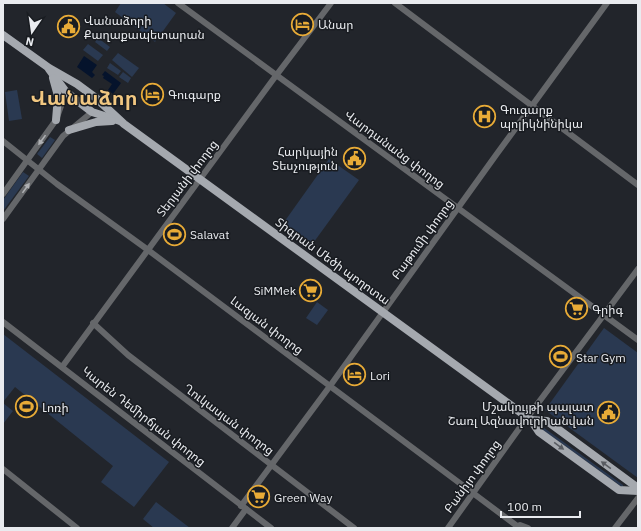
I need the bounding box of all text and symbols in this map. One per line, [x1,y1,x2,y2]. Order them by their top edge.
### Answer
hotel icon: Անար [289,11,315,37]
north arrow [12,12,52,52]
place label: Վանաձորի Քաղաքապետարան [84,13,205,42]
public building icon: Վանաձորի Քաղաքապետարան [55,14,81,40]
place label: Անար [318,17,353,32]
text: N [24,34,35,49]
hotel icon: Գուգարք [140,81,166,107]
district label: Վանաձոր [31,84,137,111]
place label: Գուգարք [168,87,221,102]
place label: Գուգարք պոլիկնինիկա [500,102,583,131]
hospital icon: Գուգարք պոլիկնինիկա [472,103,498,129]
street label: Վարդանանց փողոց [342,106,448,192]
one-way arrow [38,135,46,146]
street label: Տերյանի փողոց [153,137,221,219]
place label: Հարկային Տեսչություն [272,144,338,173]
public building icon: Հարկային Տեսչություն [341,145,367,171]
one-way arrow [22,182,30,193]
street label: Բաթումի փողոց [388,196,456,282]
street label: Տիգրան Մեծի պողոտա [273,214,393,308]
sports icon: Salavat [162,221,188,247]
place label: Salavat [190,227,229,242]
supermarket icon: SiMMek [298,277,324,303]
place label: SiMMek [254,283,297,298]
street label: Լազյան փողոց [228,293,306,357]
supermarket icon: Գրիգ [564,296,590,322]
place label: Գրիգ [592,302,623,317]
sports icon: Star Gym [548,344,574,370]
place label: Star Gym [576,350,626,365]
hotel icon: Lori [342,362,368,388]
street label: Կարեն Դեմիրճյան փողոց [79,363,209,469]
place label: Lori [370,368,390,383]
street label: Ղուկասյան փողոց [181,380,277,458]
sports icon: Լոռի [14,394,40,420]
place label: Մշակույթի պալատ Շառլ Ազնավուրի անվան [448,399,594,428]
place label: Լոռի [42,400,69,415]
public building icon: Մշակույթի պալատ Շառլ Ազնավուրի անվան [596,400,622,426]
street label: Բանիյո փողոց [441,437,503,515]
one-way arrow [553,442,564,450]
one-way arrow [601,461,612,469]
supermarket icon: Green Way [246,484,272,510]
place label: Green Way [274,490,332,505]
scale bar [501,493,580,519]
text: 100 m [507,499,542,514]

